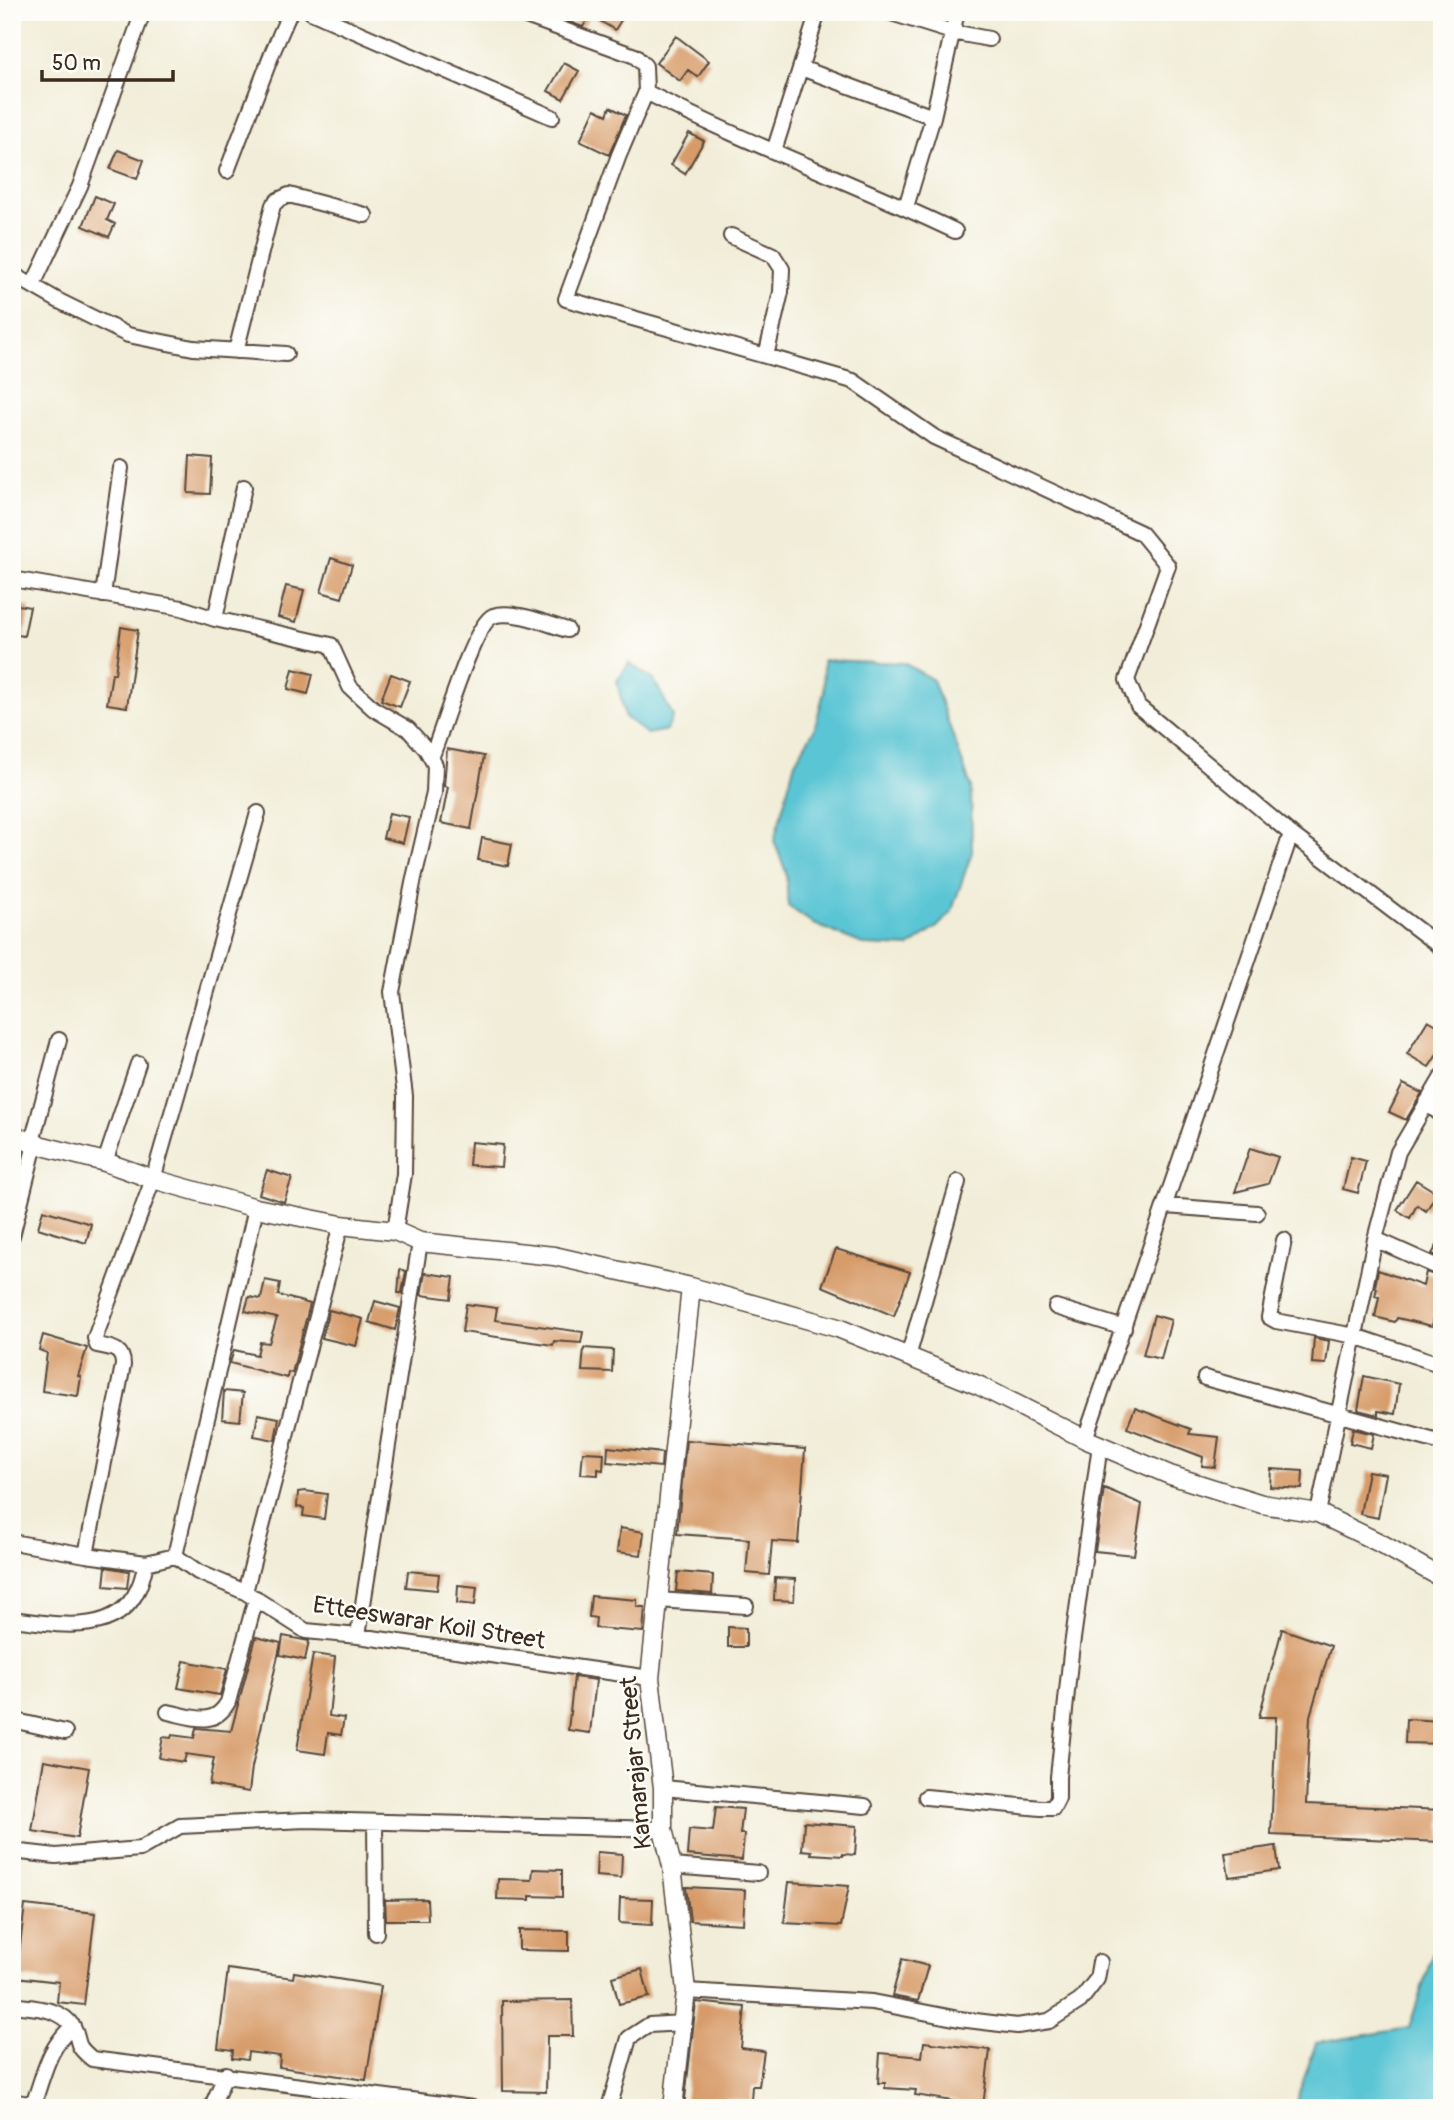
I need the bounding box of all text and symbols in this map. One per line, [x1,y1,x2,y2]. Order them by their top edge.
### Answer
scale bar [42,38,173,82]
text: 50 m [52,50,101,77]
street label: Etteeswarar Koil Street [311,1590,547,1656]
street label: Kamarajar Street [614,1675,658,1851]

